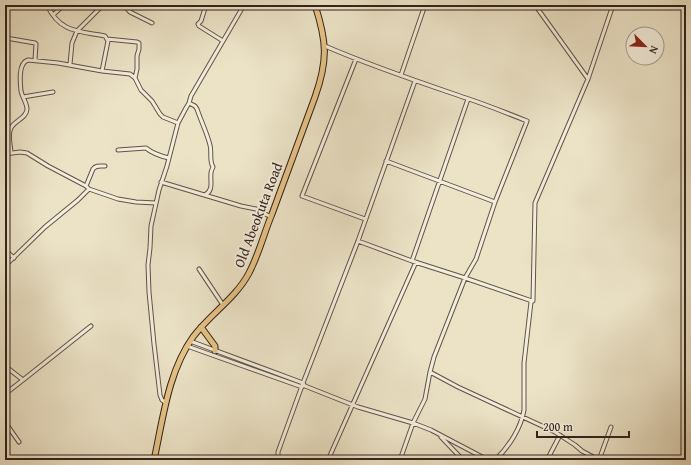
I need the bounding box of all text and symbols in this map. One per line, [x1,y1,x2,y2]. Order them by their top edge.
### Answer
north arrow [625,26,665,66]
text: N [645,43,663,57]
street label: Old Abeokuta Road [229,159,287,270]
scale bar [537,413,629,439]
text: 200 m [543,418,573,435]

